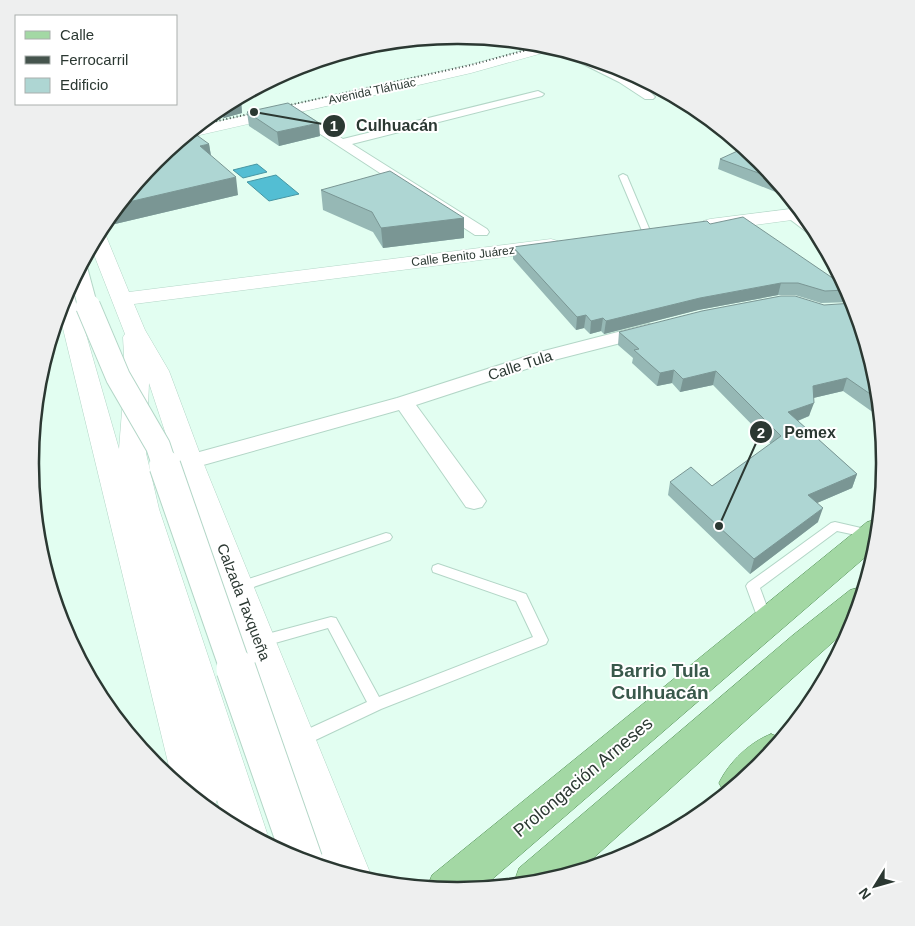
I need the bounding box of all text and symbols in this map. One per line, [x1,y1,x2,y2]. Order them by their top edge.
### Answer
legend [15,15,178,105]
text: Calle [60,26,94,43]
text: Ferrocarril [60,51,128,68]
street label: Avenida Tláhuac [327,75,417,107]
text: Edificio [60,76,108,93]
callout: Culhuacán [321,110,448,141]
text: 1 [330,117,338,134]
text: Culhuacán [356,117,438,134]
street label: Calle Benito Juárez [411,243,515,269]
street label: Calle Tula [486,346,555,383]
callout: Pemex [749,417,845,448]
text: 2 [757,424,765,441]
text: Pemex [784,424,836,441]
street label: Calzada Taxqueña [214,541,274,664]
district label: Barrio Tula Culhuacán [611,660,710,703]
street label: Prolongación Arneses [509,713,657,841]
north arrow [850,861,900,911]
text: N [855,885,874,903]

